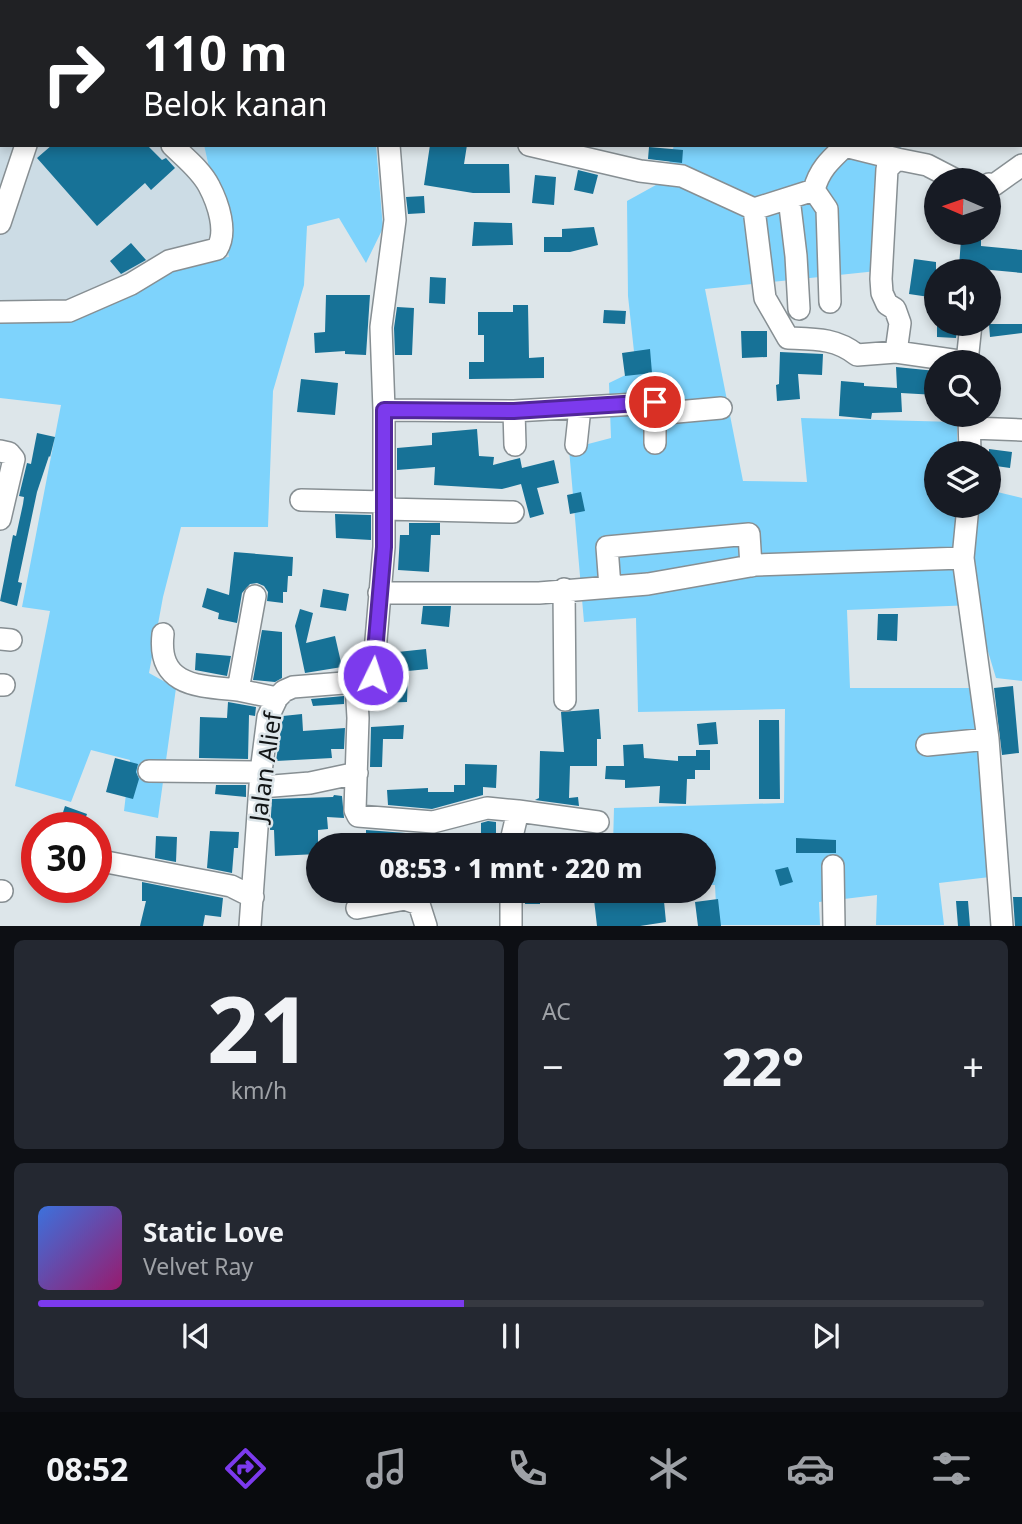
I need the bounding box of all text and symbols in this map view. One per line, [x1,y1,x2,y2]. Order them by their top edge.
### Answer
text: 110 m [143,19,288,85]
icon: right [28,28,119,119]
text: Belok kanan [143,82,327,125]
north arrow [924,168,1001,245]
map controls [924,168,1001,518]
button: sound [924,259,1001,336]
button: search [924,350,1001,427]
pin [625,372,685,432]
icon: arrive [636,383,674,421]
button: layers [924,441,1001,518]
position arrow [336,638,410,712]
street label: Jalan Alief [240,708,289,826]
speed limit sign: 30 [21,812,112,903]
text: 08:53 · 1 mnt · 220 m [379,850,643,886]
text: 21 [207,966,311,1090]
text: AC [542,995,571,1027]
text: 22° [722,1030,804,1101]
text: − [542,1040,564,1092]
text: + [962,1040,984,1092]
text: km/h [231,1074,287,1106]
text: Static Love [143,1214,284,1250]
text: Velvet Ray [143,1250,253,1282]
icon: previous [177,1317,215,1355]
icon: pause [492,1317,530,1355]
icon: next [807,1317,845,1355]
icon: directions [221,1444,270,1493]
icon: music [362,1444,411,1493]
icon: phone [503,1444,552,1493]
icon: climate [644,1444,693,1493]
icon: car [786,1444,835,1493]
icon: filters [927,1444,976,1493]
text: 08:52 [46,1447,128,1490]

